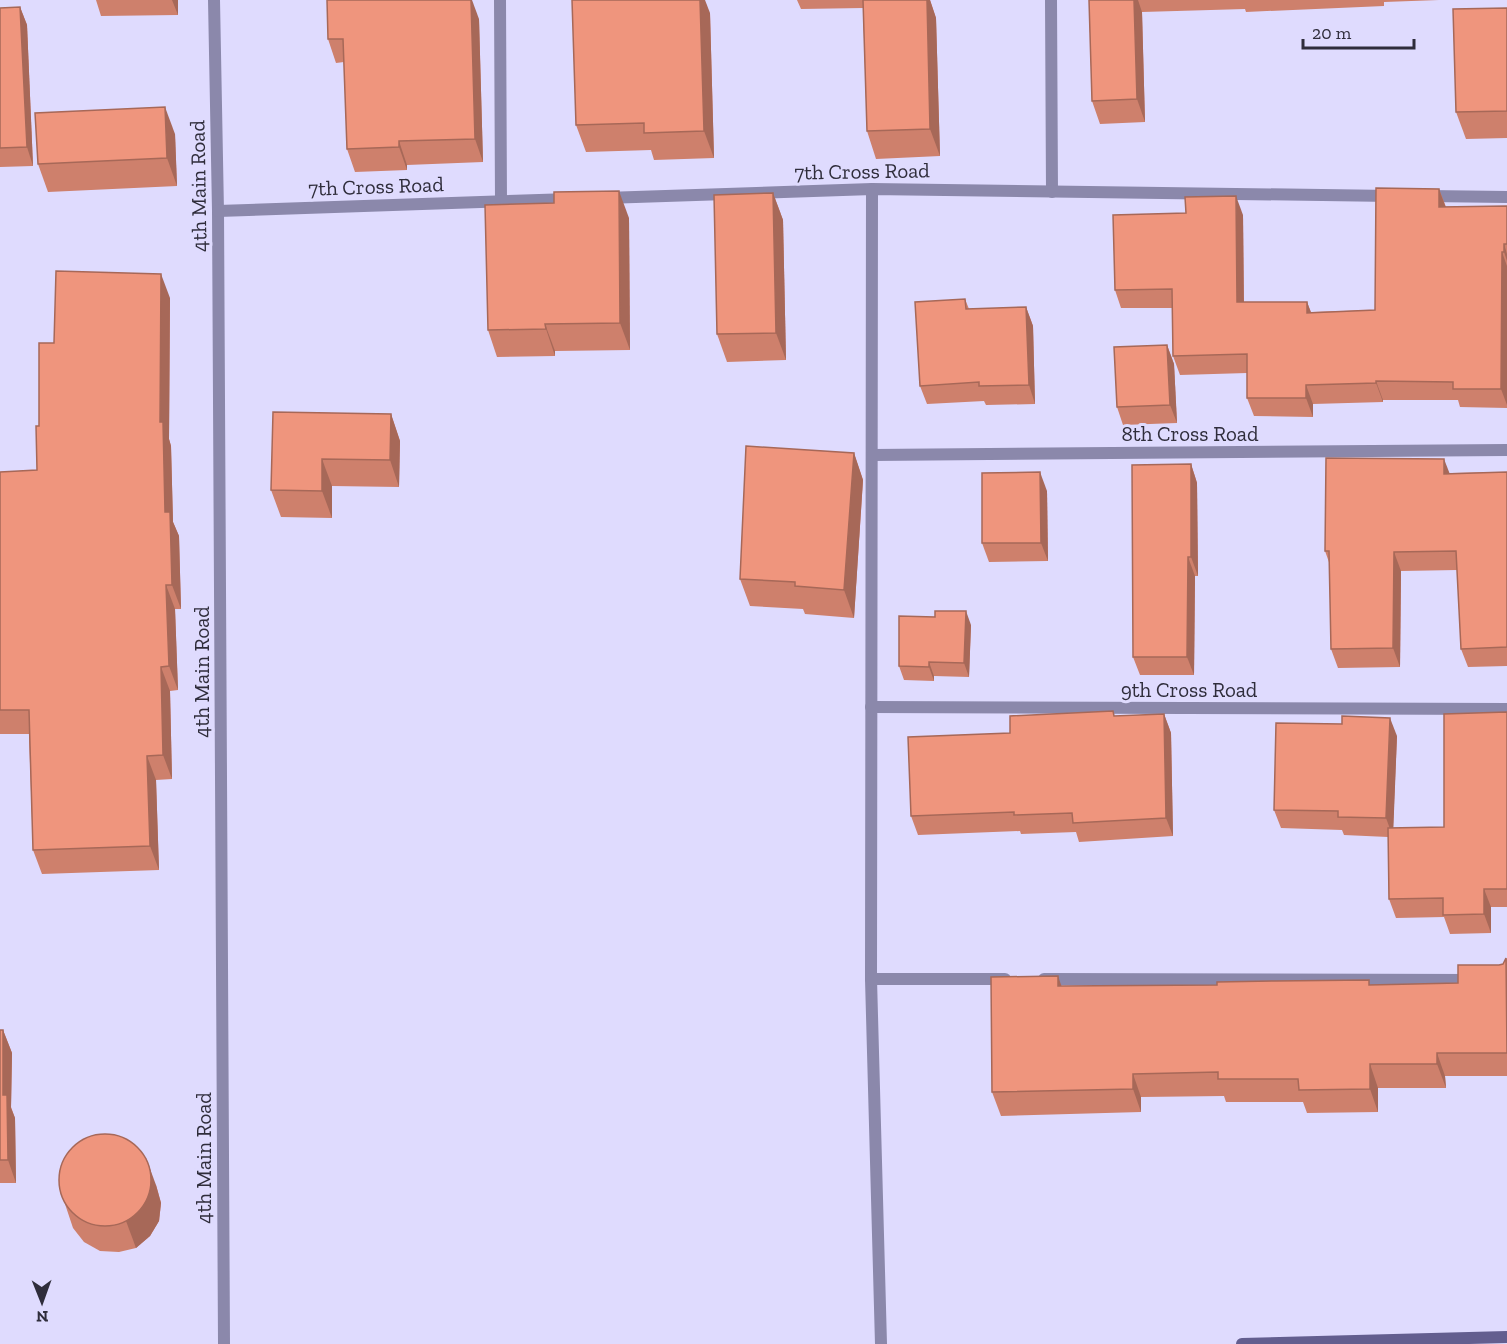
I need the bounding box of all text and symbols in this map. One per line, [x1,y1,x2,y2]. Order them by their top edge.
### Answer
scale bar [1303,12,1414,50]
text: 20 m [1312,22,1352,44]
street label: 4th Main Road [184,119,212,252]
street label: 7th Cross Road [794,157,930,185]
street label: 7th Cross Road [308,171,445,201]
street label: 8th Cross Road [1122,421,1259,446]
street label: 4th Main Road [189,606,214,738]
street label: 9th Cross Road [1121,677,1258,702]
street label: 4th Main Road [191,1092,216,1224]
north arrow [12,1272,72,1332]
text: N [36,1307,49,1326]

